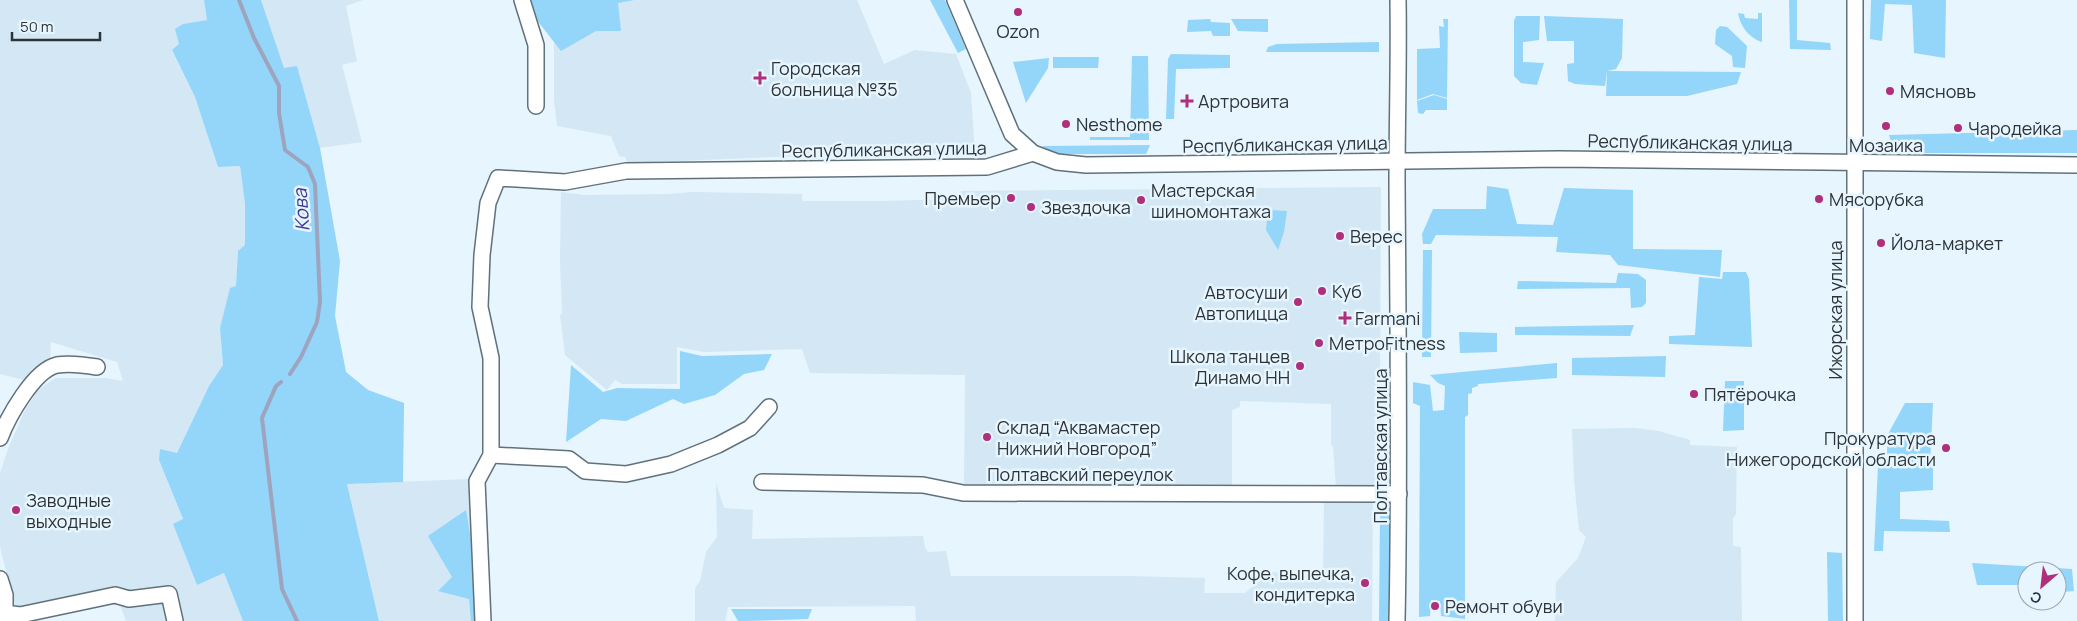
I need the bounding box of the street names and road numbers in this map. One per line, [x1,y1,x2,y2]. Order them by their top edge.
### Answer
street label: Республиканская улица [1587,128,1793,156]
street label: Республиканская улица [1182,130,1388,158]
street label: Республиканская улица [781,135,987,163]
street label: Ижорская улица [1823,240,1847,380]
street label: Полтавская улица [1368,368,1392,524]
street label: Полтавский переулок [987,462,1174,486]

